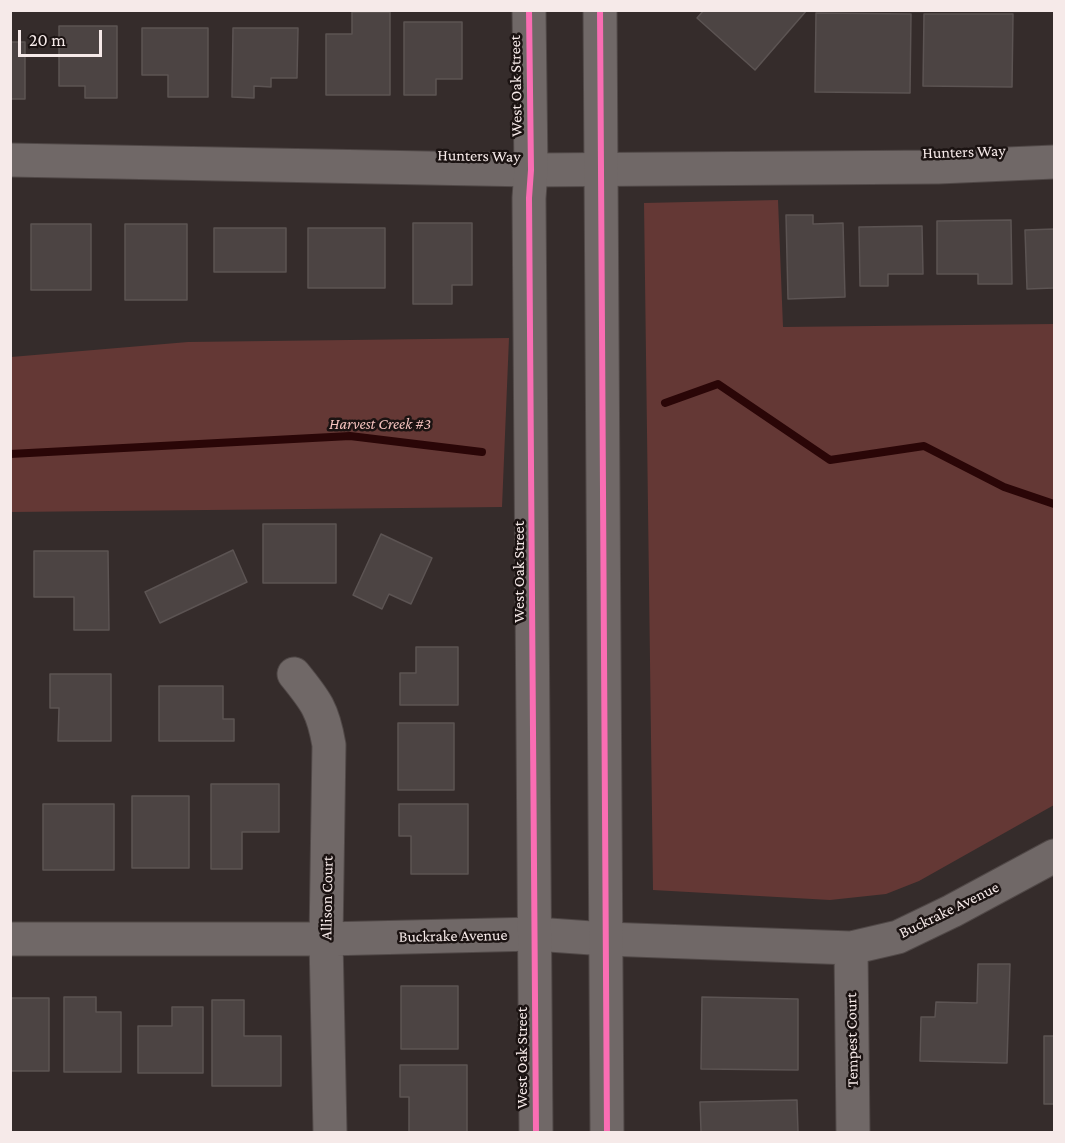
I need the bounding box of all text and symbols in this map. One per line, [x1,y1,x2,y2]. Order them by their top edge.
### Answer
scale bar [21,18,105,56]
text: 20 m [29,30,66,50]
street label: West Oak Street [506,35,526,137]
street label: Hunters Way [922,141,1006,163]
street label: Hunters Way [437,146,521,166]
park label: Harvest Creek #3 [329,414,431,434]
street label: West Oak Street [509,521,529,623]
street label: Allison Court [317,856,337,940]
street label: Buckrake Avenue [896,878,1002,942]
street label: Buckrake Avenue [398,925,508,947]
street label: Tempest Court [842,992,862,1088]
street label: West Oak Street [512,1007,532,1109]

